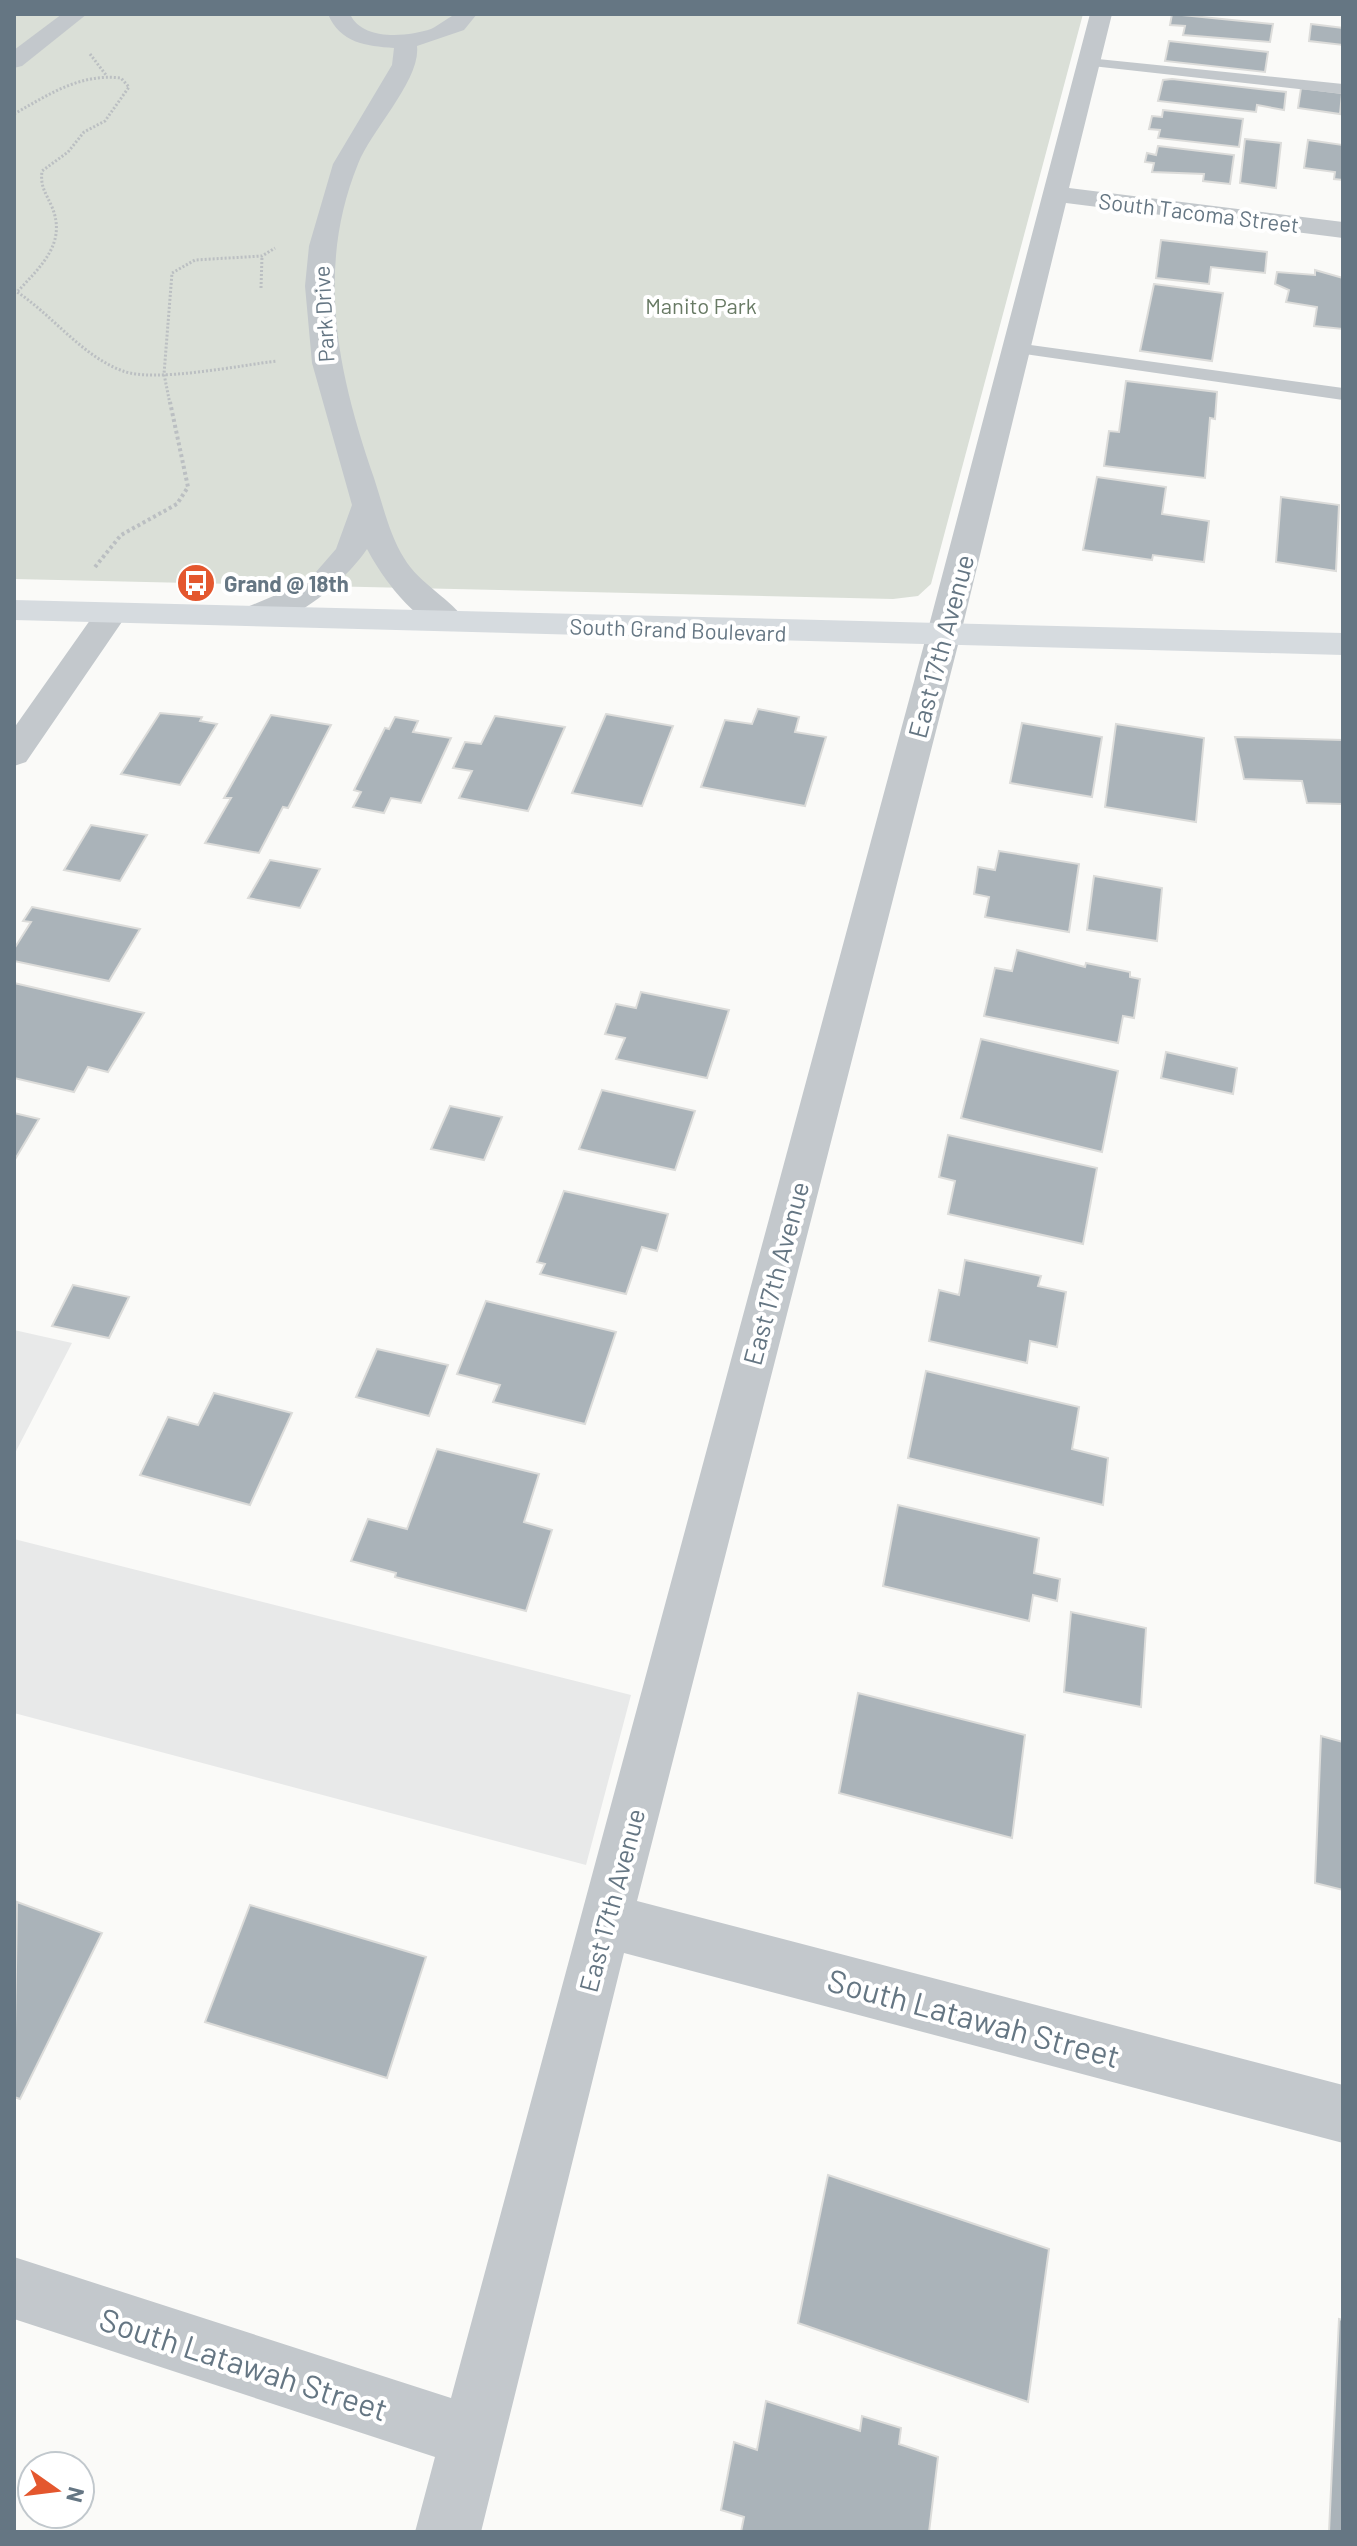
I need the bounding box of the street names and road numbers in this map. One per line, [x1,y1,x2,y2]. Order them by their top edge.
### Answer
street label: South Tacoma Street [1097,187,1301,237]
street label: Park Drive [307,265,339,363]
street label: East 17th Avenue [901,551,979,741]
street label: South Grand Boulevard [569,612,787,646]
street label: East 17th Avenue [736,1178,814,1368]
street label: East 17th Avenue [572,1805,650,1995]
street label: South Latawah Street [824,1960,1124,2074]
street label: South Latawah Street [95,2298,393,2428]

